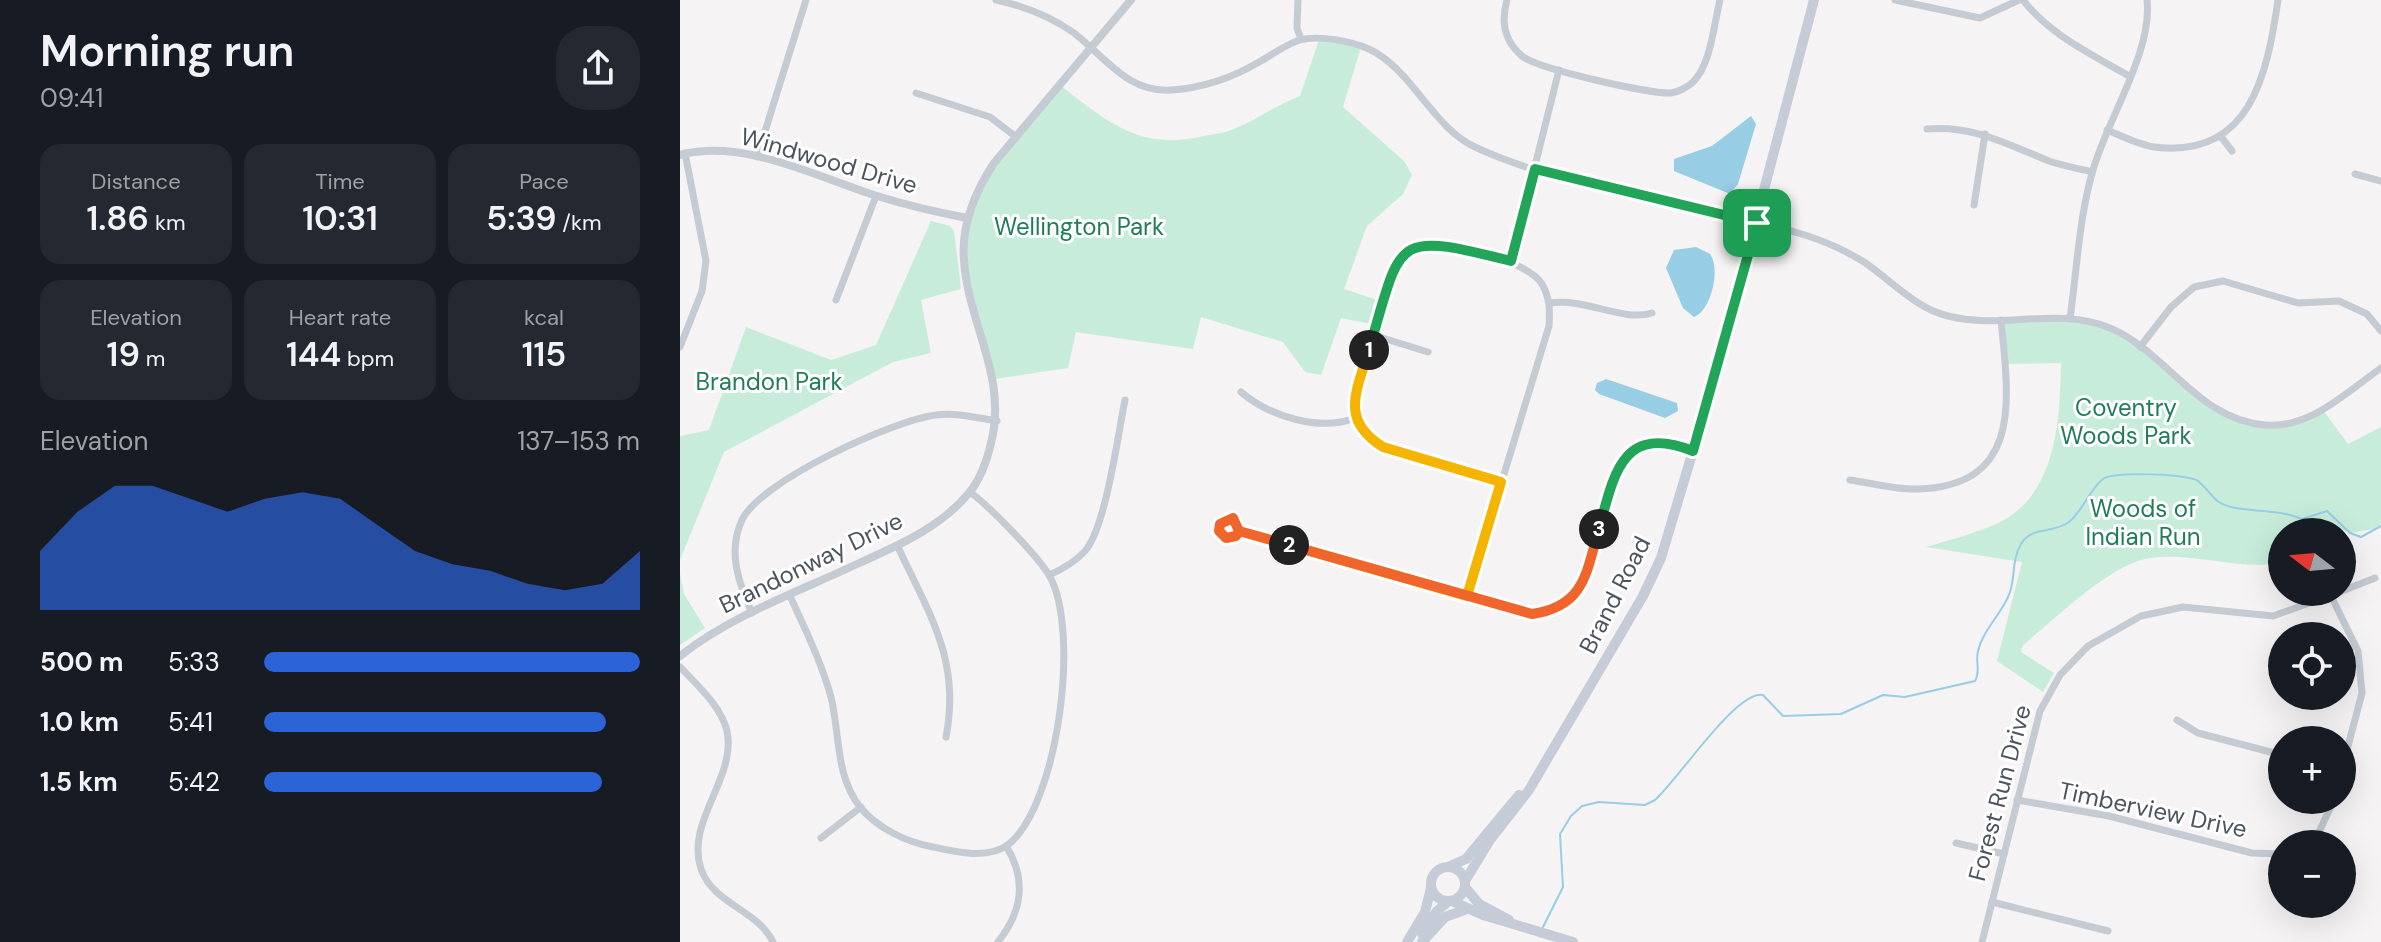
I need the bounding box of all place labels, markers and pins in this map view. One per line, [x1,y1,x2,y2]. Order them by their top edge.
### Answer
pin [1723,189,1791,257]
pin: 1 [1349,330,1389,370]
pin: 3 [1579,509,1619,549]
pin: 2 [1269,525,1309,565]

